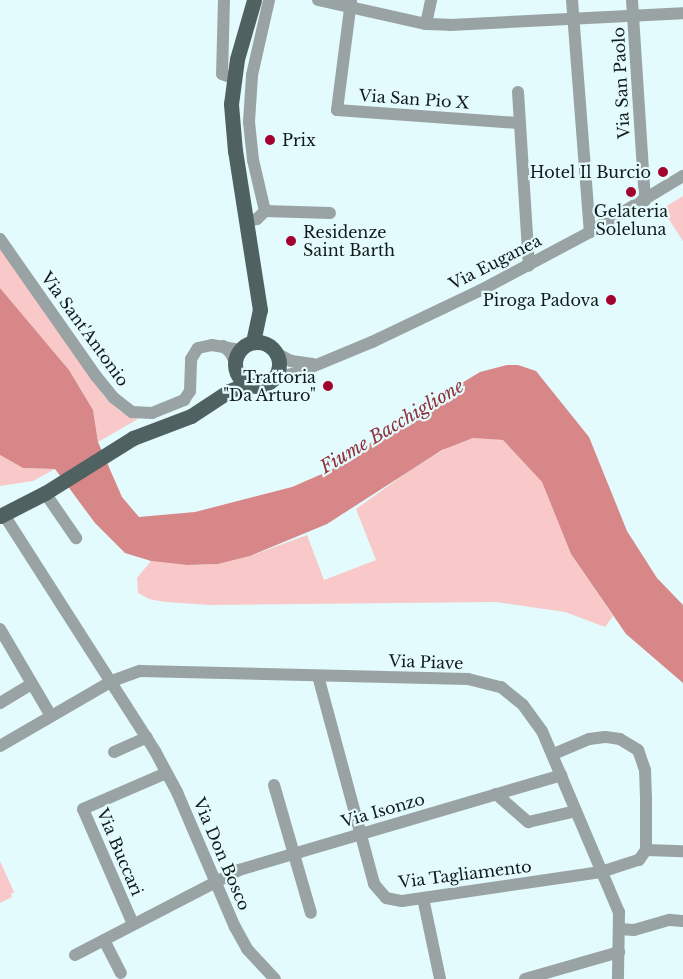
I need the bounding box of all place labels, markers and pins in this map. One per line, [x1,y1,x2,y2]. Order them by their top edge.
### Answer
place label: Prix [282,130,316,150]
marker: Prix [263,133,277,147]
place label: Hotel Il Burcio [530,162,651,182]
marker: Hotel Il Burcio [656,165,670,179]
marker: Gelateria Soleluna [624,185,638,199]
place label: Gelateria Soleluna [594,201,668,239]
place label: Residenze Saint Barth [303,222,395,260]
marker: Residenze Saint Barth [284,234,298,248]
place label: Piroga Padova [483,290,599,310]
marker: Piroga Padova [604,293,618,307]
place label: Trattoria "Da Arturo" [222,367,316,405]
marker: Trattoria "Da Arturo" [321,379,335,393]

